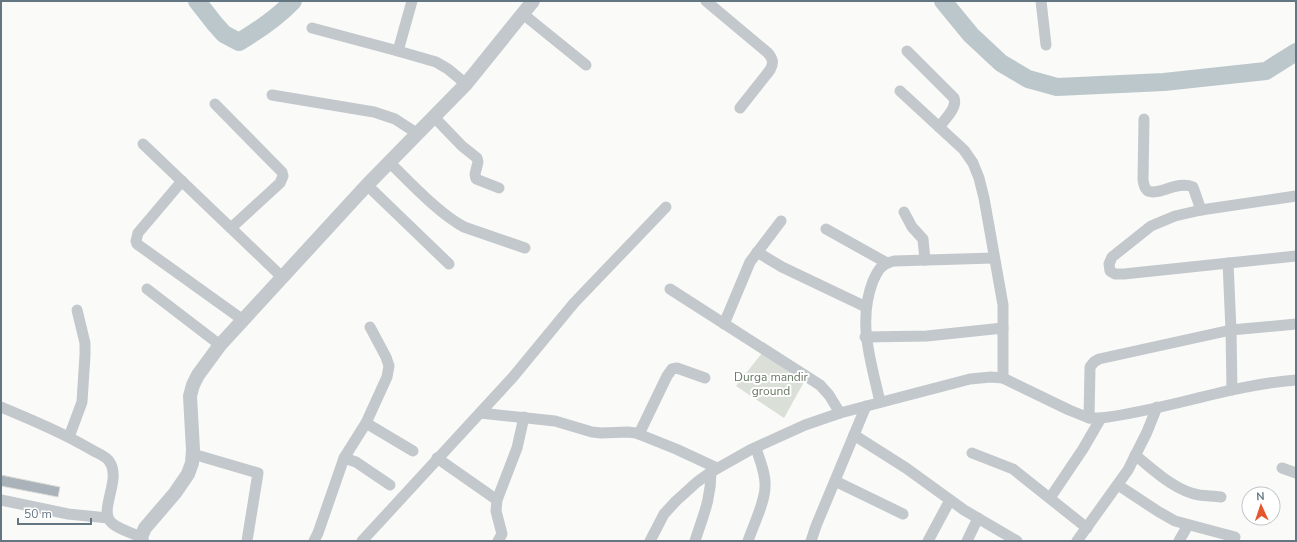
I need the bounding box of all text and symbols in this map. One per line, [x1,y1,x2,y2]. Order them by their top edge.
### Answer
park label: Durga mandir ground [734,369,809,399]
north arrow [1241,486,1281,526]
text: N [1256,489,1265,504]
scale bar [18,500,91,526]
text: 50 m [24,506,52,522]

